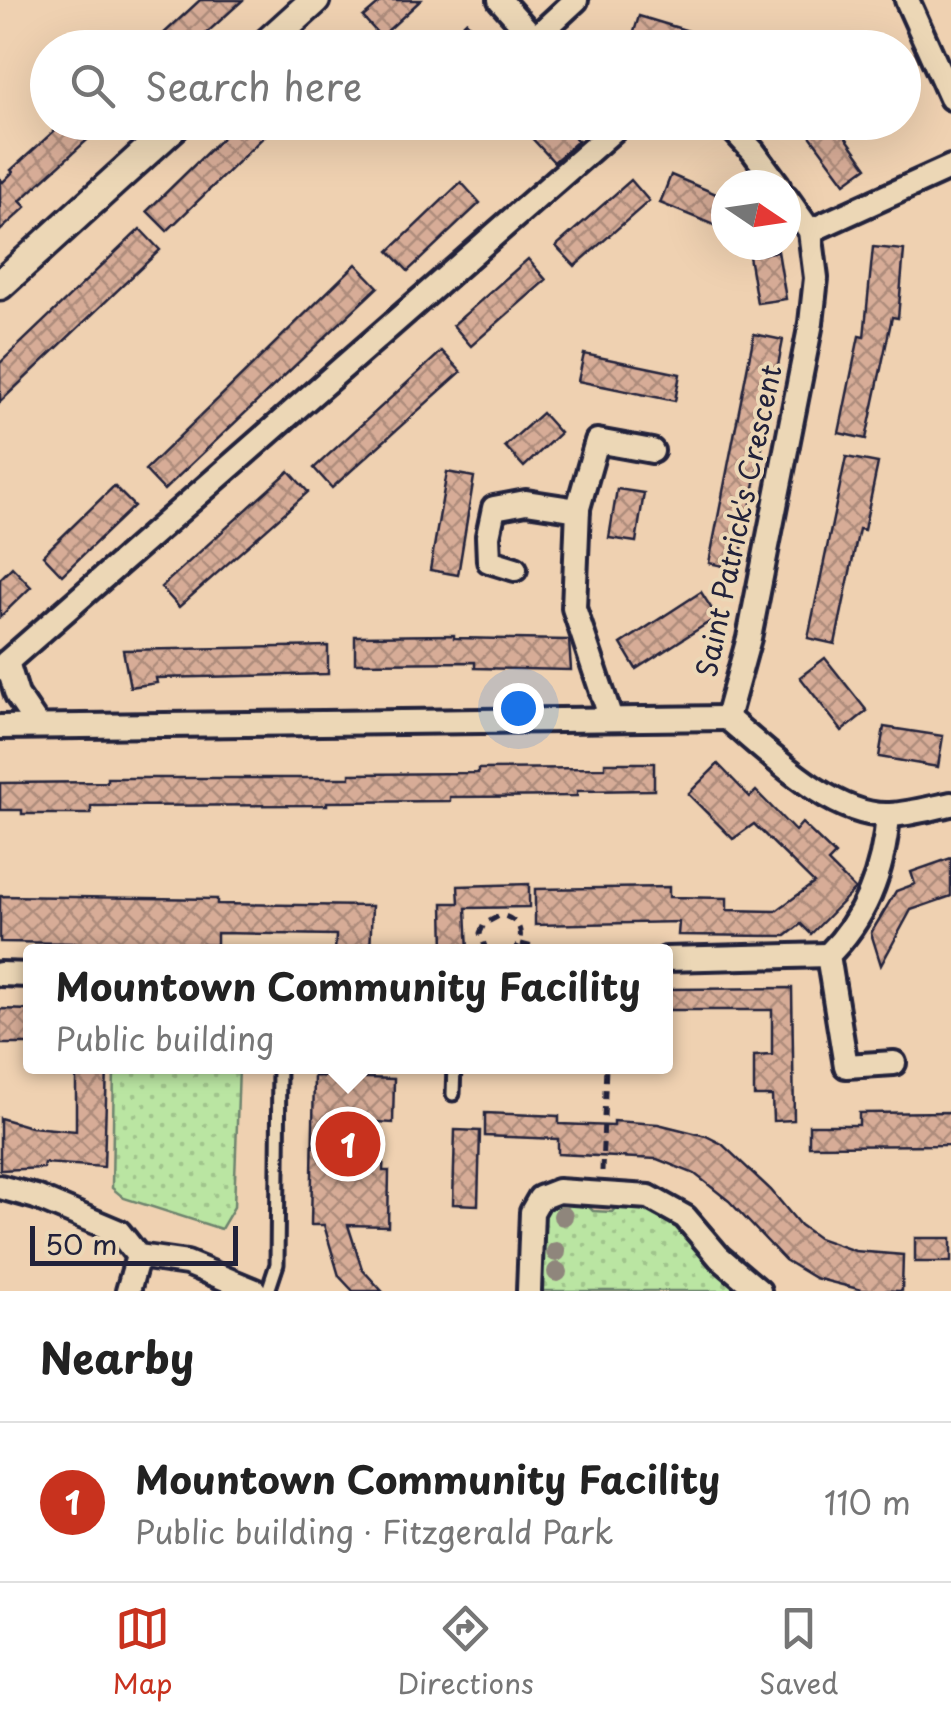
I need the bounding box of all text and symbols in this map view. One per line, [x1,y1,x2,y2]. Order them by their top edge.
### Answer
search box [30,30,921,140]
text: Search here [145,57,362,114]
icon: search [65,58,120,113]
north arrow [711,170,801,260]
street label: Saint Patrick's Crescent [683,361,792,681]
your location [493,683,544,734]
popup [23,944,673,1074]
text: Mountown Community Facility [55,957,641,1014]
text: Public building [55,1014,274,1062]
pin: 1 [316,1106,380,1182]
scale bar [30,1221,238,1266]
text: 50 m [45,1222,118,1265]
text: Nearby [40,1325,194,1388]
text: Mountown Community Facility [135,1450,720,1507]
text: 1 [65,1478,80,1526]
text: 110 m [824,1478,911,1526]
text: Public building · Fitzgerald Park [135,1507,613,1555]
tab: Map [113,1601,172,1704]
tab: Directions [398,1601,534,1704]
tab: Saved [759,1601,838,1704]

